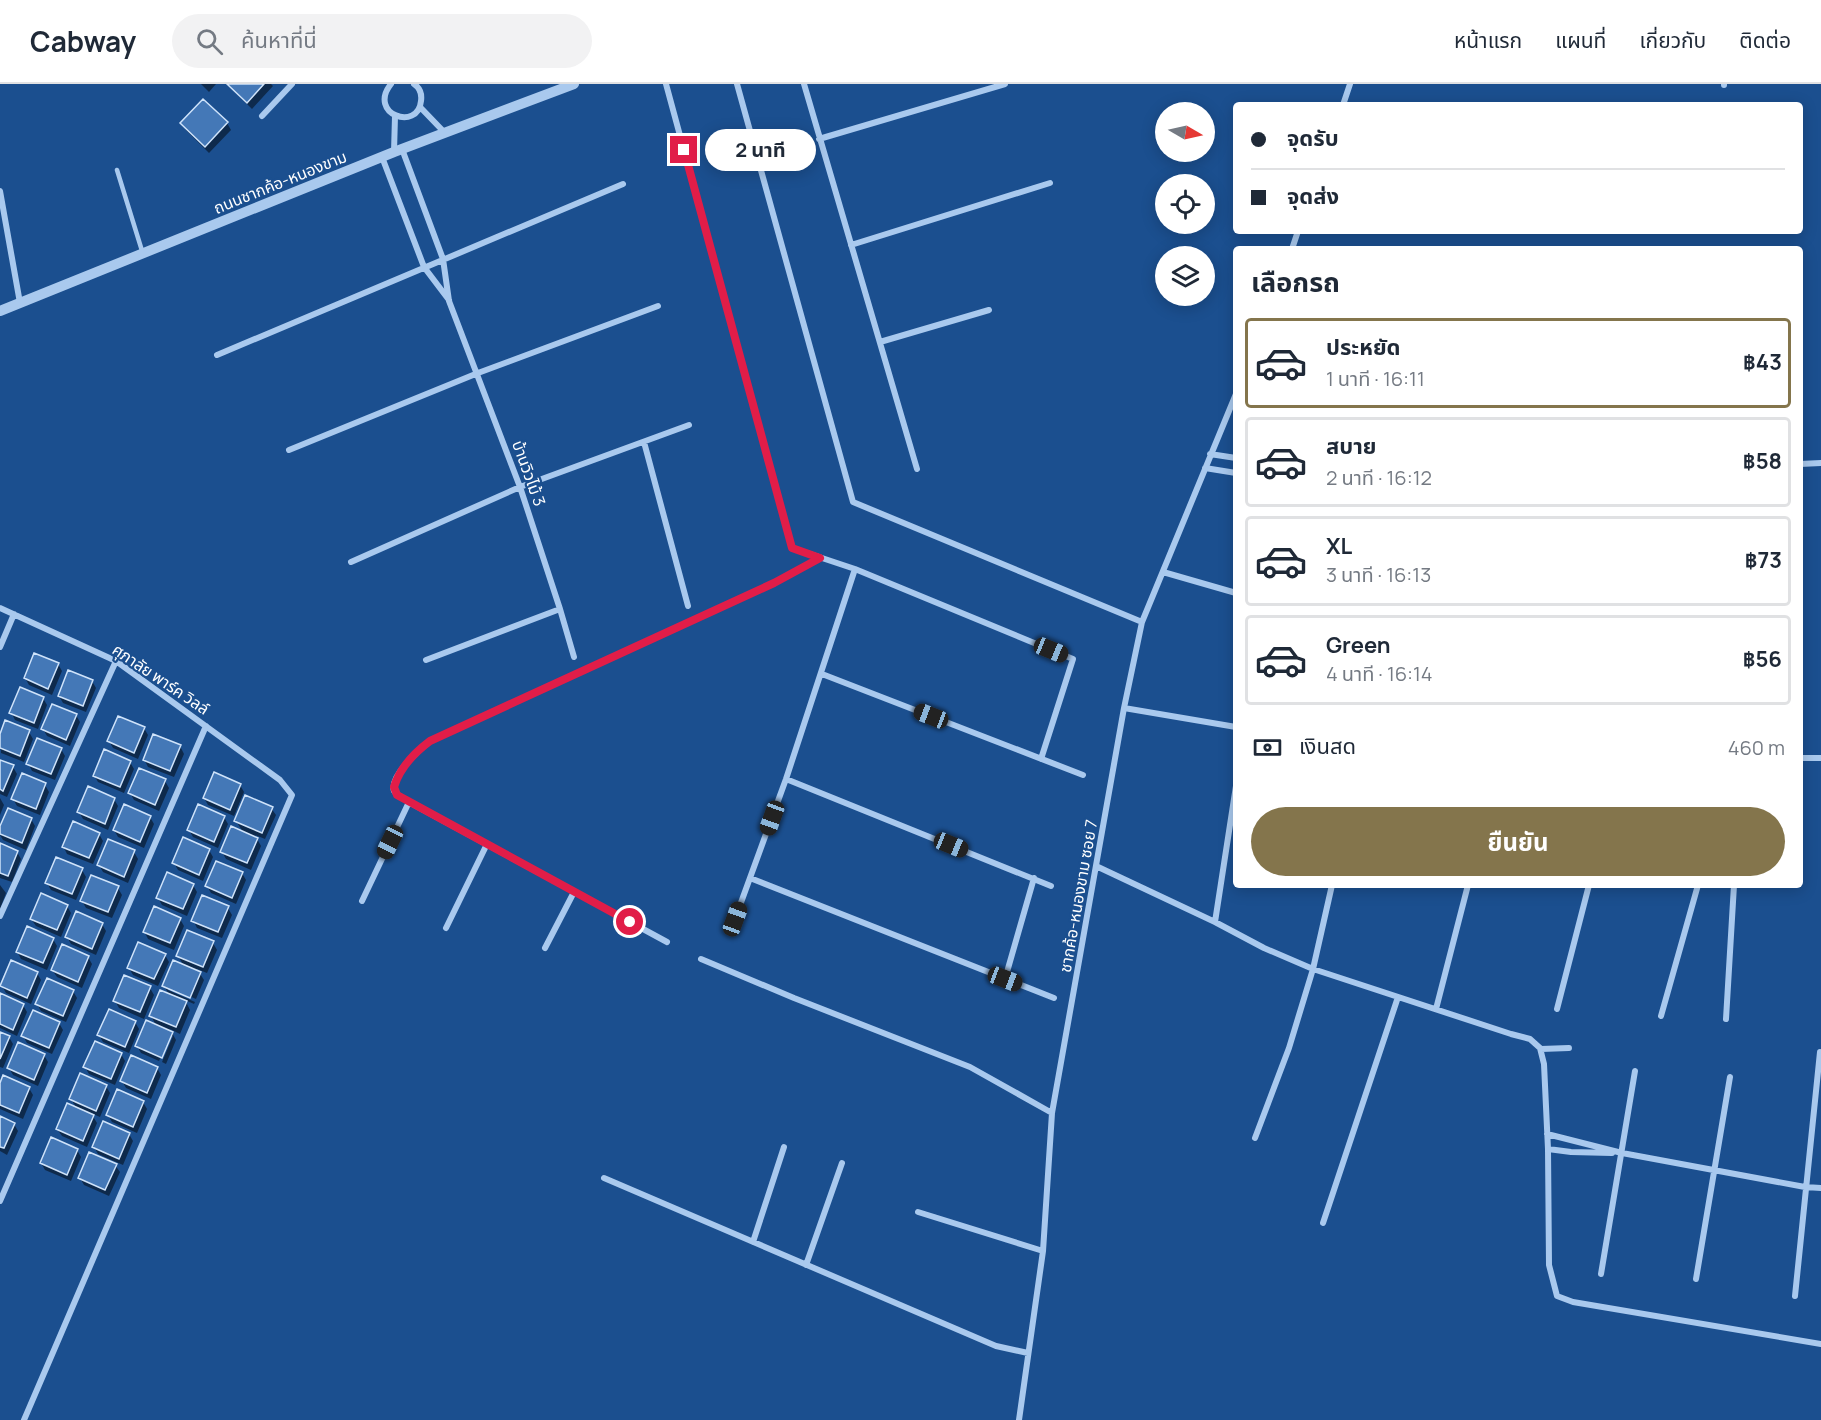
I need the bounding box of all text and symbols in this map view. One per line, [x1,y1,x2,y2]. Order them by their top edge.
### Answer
search box [172,14,592,68]
text: Cabway [30,22,136,60]
icon: search [193,25,226,58]
text: ค้นหาที่นี่ [241,25,317,55]
text: หน้าแรก [1454,26,1522,54]
text: แผนที่ [1555,26,1606,54]
text: เกี่ยวกับ [1639,26,1706,54]
text: ติดต่อ [1739,26,1791,54]
north arrow [1155,102,1215,162]
map controls [1155,102,1215,306]
text: จุดรับ [1287,123,1339,153]
callout: 2 นาที [705,129,816,171]
route end [670,136,697,163]
text: 2 นาที [735,136,786,163]
street label: ถนนชากค้อ-หนองขาม [210,145,350,219]
button: locate [1155,174,1215,234]
text: จุดส่ง [1287,181,1339,211]
button: layers [1155,246,1215,306]
text: เลือกรถ [1251,263,1340,300]
text: ประหยัด [1326,332,1401,362]
icon: car [1254,336,1308,390]
text: ฿43 [1743,347,1782,377]
text: 1 นาที · 16:11 [1326,365,1425,392]
text: สบาย [1326,431,1376,461]
icon: car [1254,435,1308,489]
street label: บ้านวิวไม้ 3 [507,437,551,509]
text: ฿58 [1743,446,1782,476]
text: 2 นาที · 16:12 [1326,464,1432,491]
text: XL [1326,531,1352,561]
icon: car [1254,534,1308,588]
text: ฿73 [1745,545,1782,575]
text: 3 นาที · 16:13 [1326,561,1431,588]
text: Green [1326,630,1391,660]
icon: car [1254,633,1308,687]
car [1031,635,1071,665]
street label: ศุภาลัย พาร์ค วิลล์ [108,638,214,720]
text: ฿56 [1743,644,1782,674]
text: 4 นาที · 16:14 [1326,660,1433,687]
car [911,701,951,731]
icon: cash [1251,731,1284,764]
text: เงินสด [1299,731,1356,761]
text: 460 m [1728,734,1785,761]
car [757,798,787,838]
button: ยืนยัน [1251,807,1785,876]
street label: ชากค้อ-หนองขาม ซอย 7 [1054,818,1102,974]
car [374,822,406,862]
car [931,830,971,860]
car [720,899,750,939]
route start [616,908,643,935]
car [985,964,1025,994]

